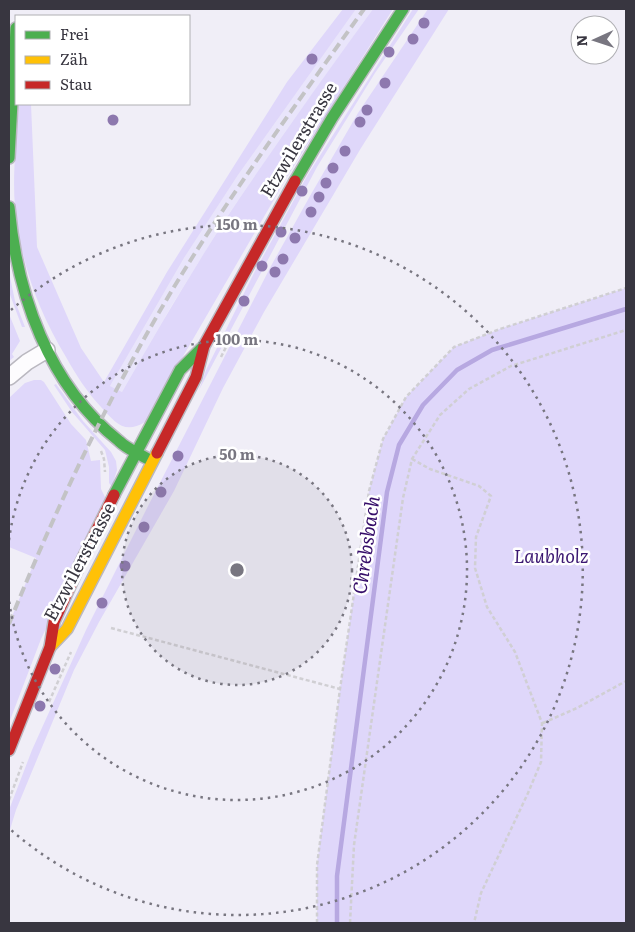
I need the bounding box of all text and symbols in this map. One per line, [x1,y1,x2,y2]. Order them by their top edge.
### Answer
legend [15,15,190,105]
north arrow [570,15,620,65]
text: Frei [60,22,89,45]
text: N [571,34,591,47]
text: Zäh [60,47,88,70]
text: Stau [60,72,92,95]
street label: Etzwilerstrasse [252,76,343,202]
text: 150 m [216,212,258,235]
text: 100 m [216,327,258,350]
text: 50 m [219,442,255,465]
water label: Chrebsbach [344,494,386,596]
street label: Etzwilerstrasse [36,497,121,625]
park label: Laubholz [514,542,589,569]
centre of rings [228,561,246,579]

